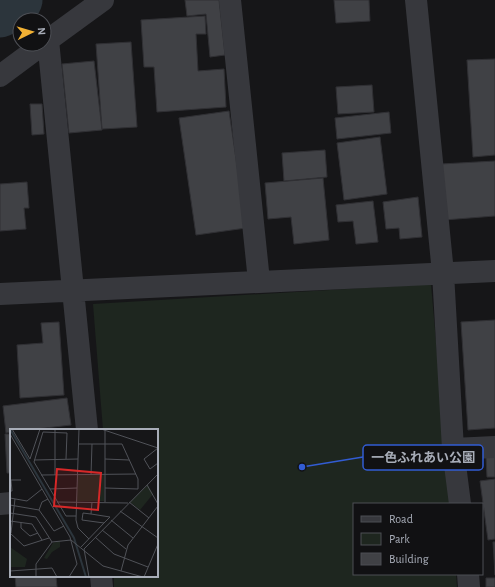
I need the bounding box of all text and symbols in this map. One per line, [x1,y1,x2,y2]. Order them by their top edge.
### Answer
north arrow [12,12,52,52]
text: N [36,27,47,35]
inset map [10,429,158,577]
callout: 一色ふれあい公園 [363,445,483,470]
text: 一色ふれあい公園 [371,450,475,465]
legend [353,503,483,575]
text: Road [389,513,413,525]
text: Park [389,533,410,545]
text: Building [389,553,429,565]

